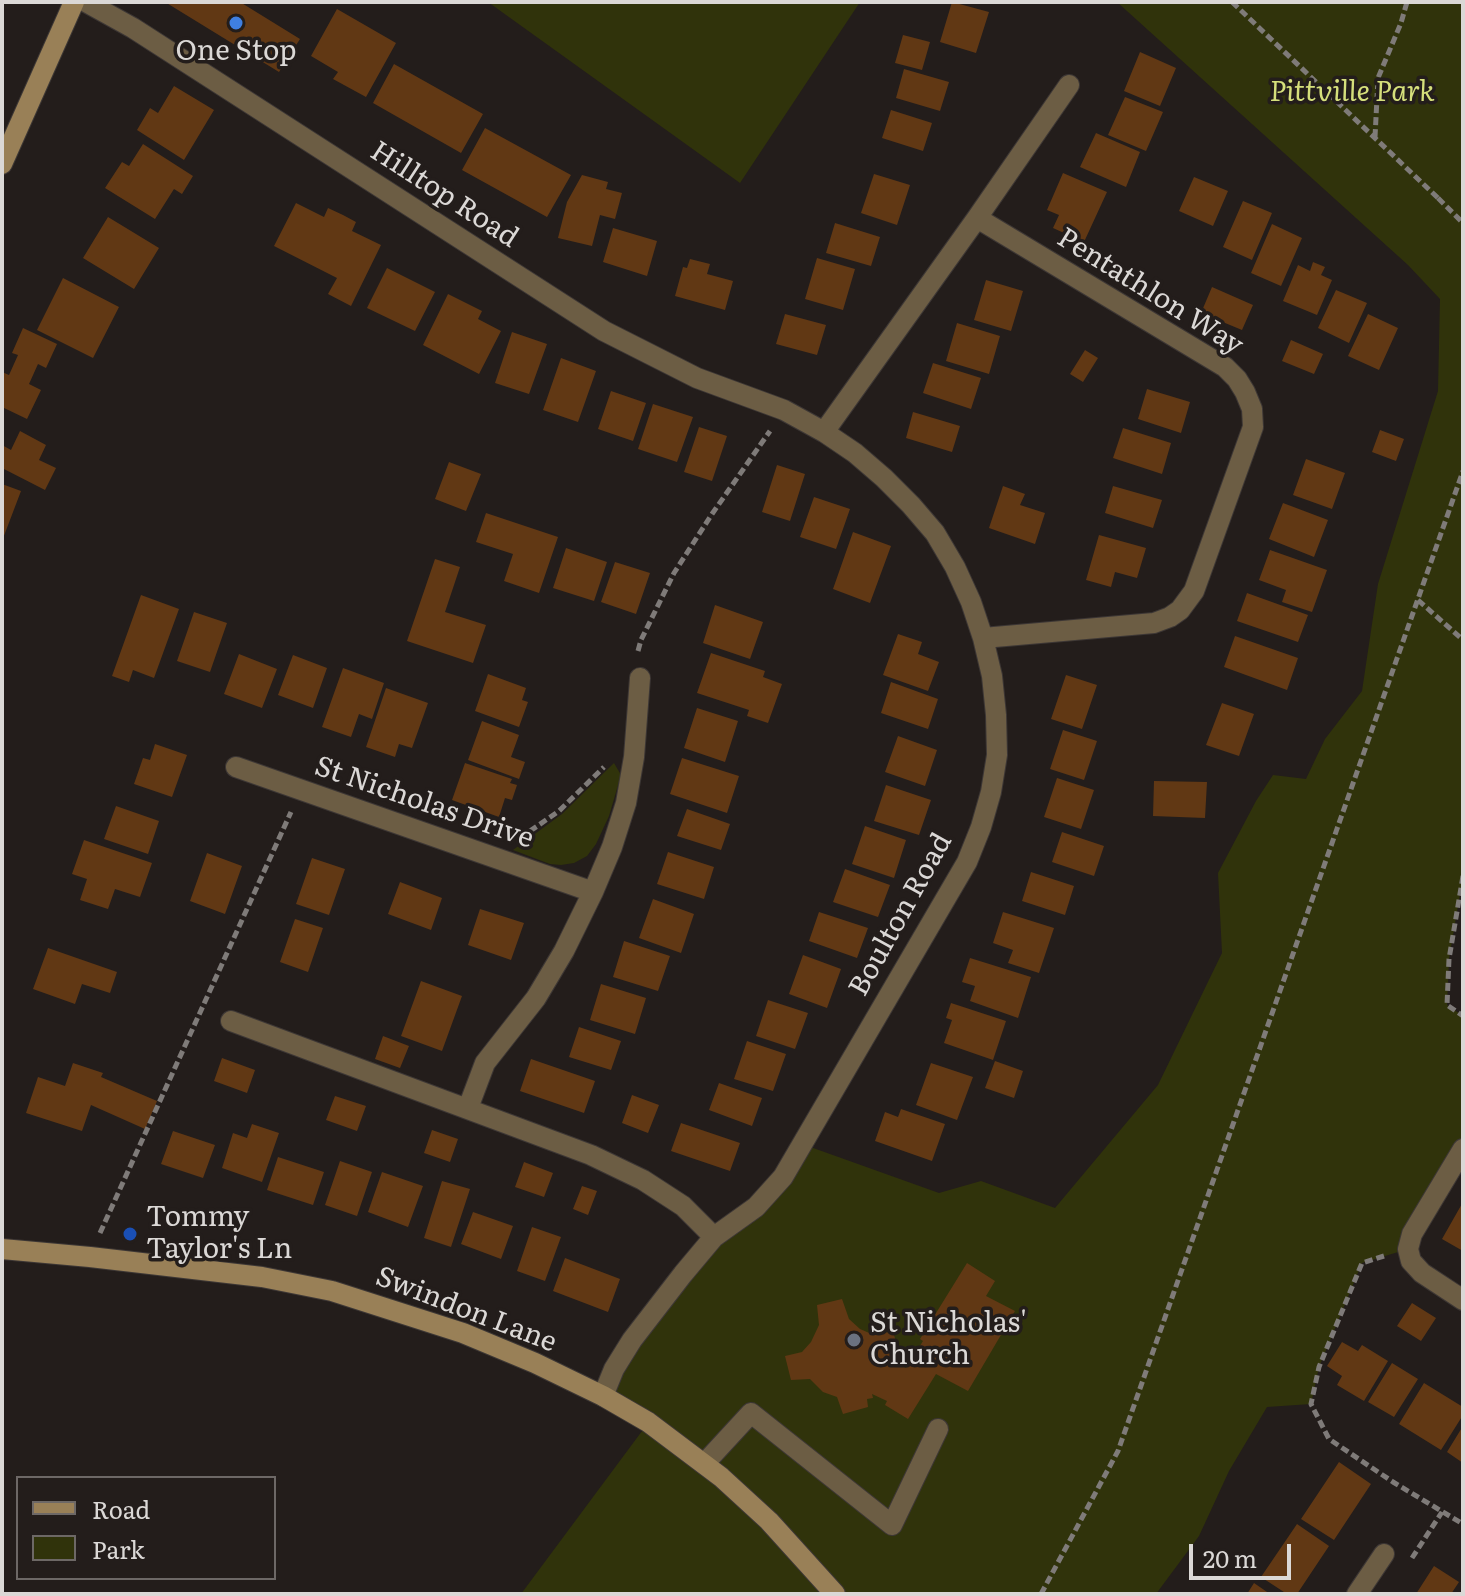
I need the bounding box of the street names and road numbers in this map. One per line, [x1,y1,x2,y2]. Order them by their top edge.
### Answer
street label: Hilltop Road [364,135,524,255]
street label: Pentathlon Way [1051,221,1249,363]
street label: St Nicholas Drive [310,750,538,856]
street label: Boulton Road [842,828,960,1002]
street label: Swindon Lane [371,1260,561,1360]

